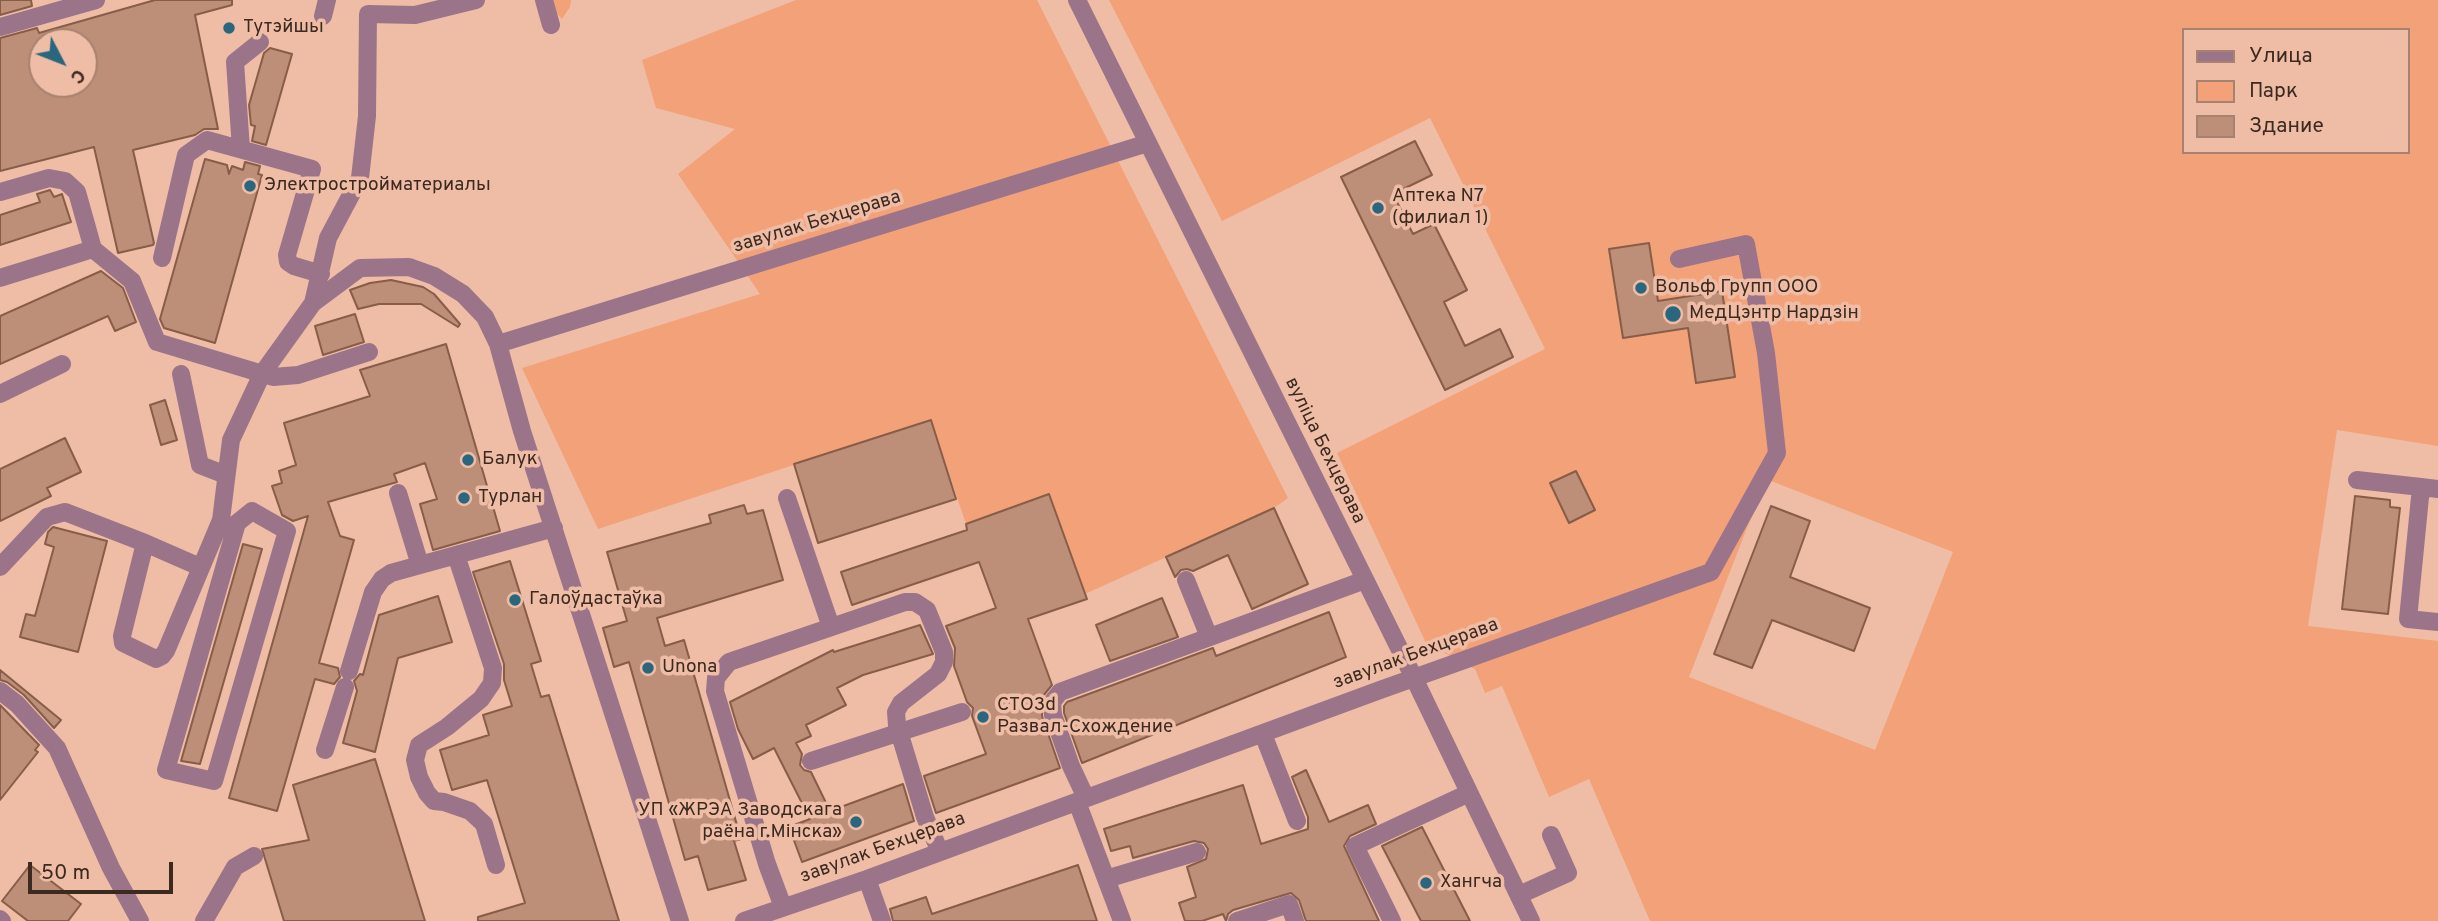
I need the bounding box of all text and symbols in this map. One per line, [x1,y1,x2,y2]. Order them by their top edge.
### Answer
place label: Тутэйшы [243,17,324,39]
marker: Тутэйшы [221,20,237,36]
north arrow [28,28,98,98]
legend [2182,28,2410,154]
text: Улица [2249,43,2313,70]
text: С [64,63,90,88]
text: Парк [2249,78,2298,105]
text: Здание [2249,113,2324,140]
place label: Электростройматериалы [264,175,491,197]
marker: Электростройматериалы [242,178,258,194]
place label: Аптека N7 (филиал 1) [1392,186,1489,230]
street label: завулак Бехцерава [730,187,904,259]
marker: Аптека N7 (филиал 1) [1370,200,1386,216]
place label: Вольф Групп ООО [1655,277,1818,299]
marker: Вольф Групп ООО [1633,280,1649,296]
place label: МедЦэнтр Нардзін [1689,303,1859,325]
marker: МедЦэнтр Нардзін [1663,304,1683,324]
street label: вуліца Бехцерава [1279,374,1369,528]
place label: Балук [482,449,538,471]
marker: Балук [460,452,476,468]
place label: Турлан [478,487,542,509]
marker: Турлан [456,490,472,506]
place label: Галоўдастаўка [529,589,663,611]
marker: Галоўдастаўка [507,592,523,608]
street label: завулак Бехцерава [1330,614,1502,696]
place label: Unona [662,657,717,679]
marker: Unona [640,660,656,676]
place label: СТО3d Развал-Схождение [997,695,1173,739]
marker: СТО3d Развал-Схождение [975,709,991,725]
place label: УП «ЖРЭА Заводскага раёна г.Мінска» [638,800,842,844]
street label: завулак Бехцерава [797,808,969,890]
marker: УП «ЖРЭА Заводскага раёна г.Мінска» [848,814,864,830]
scale bar [32,848,177,892]
text: 50 m [41,860,90,887]
place label: Хангча [1440,872,1502,894]
marker: Хангча [1418,875,1434,891]

